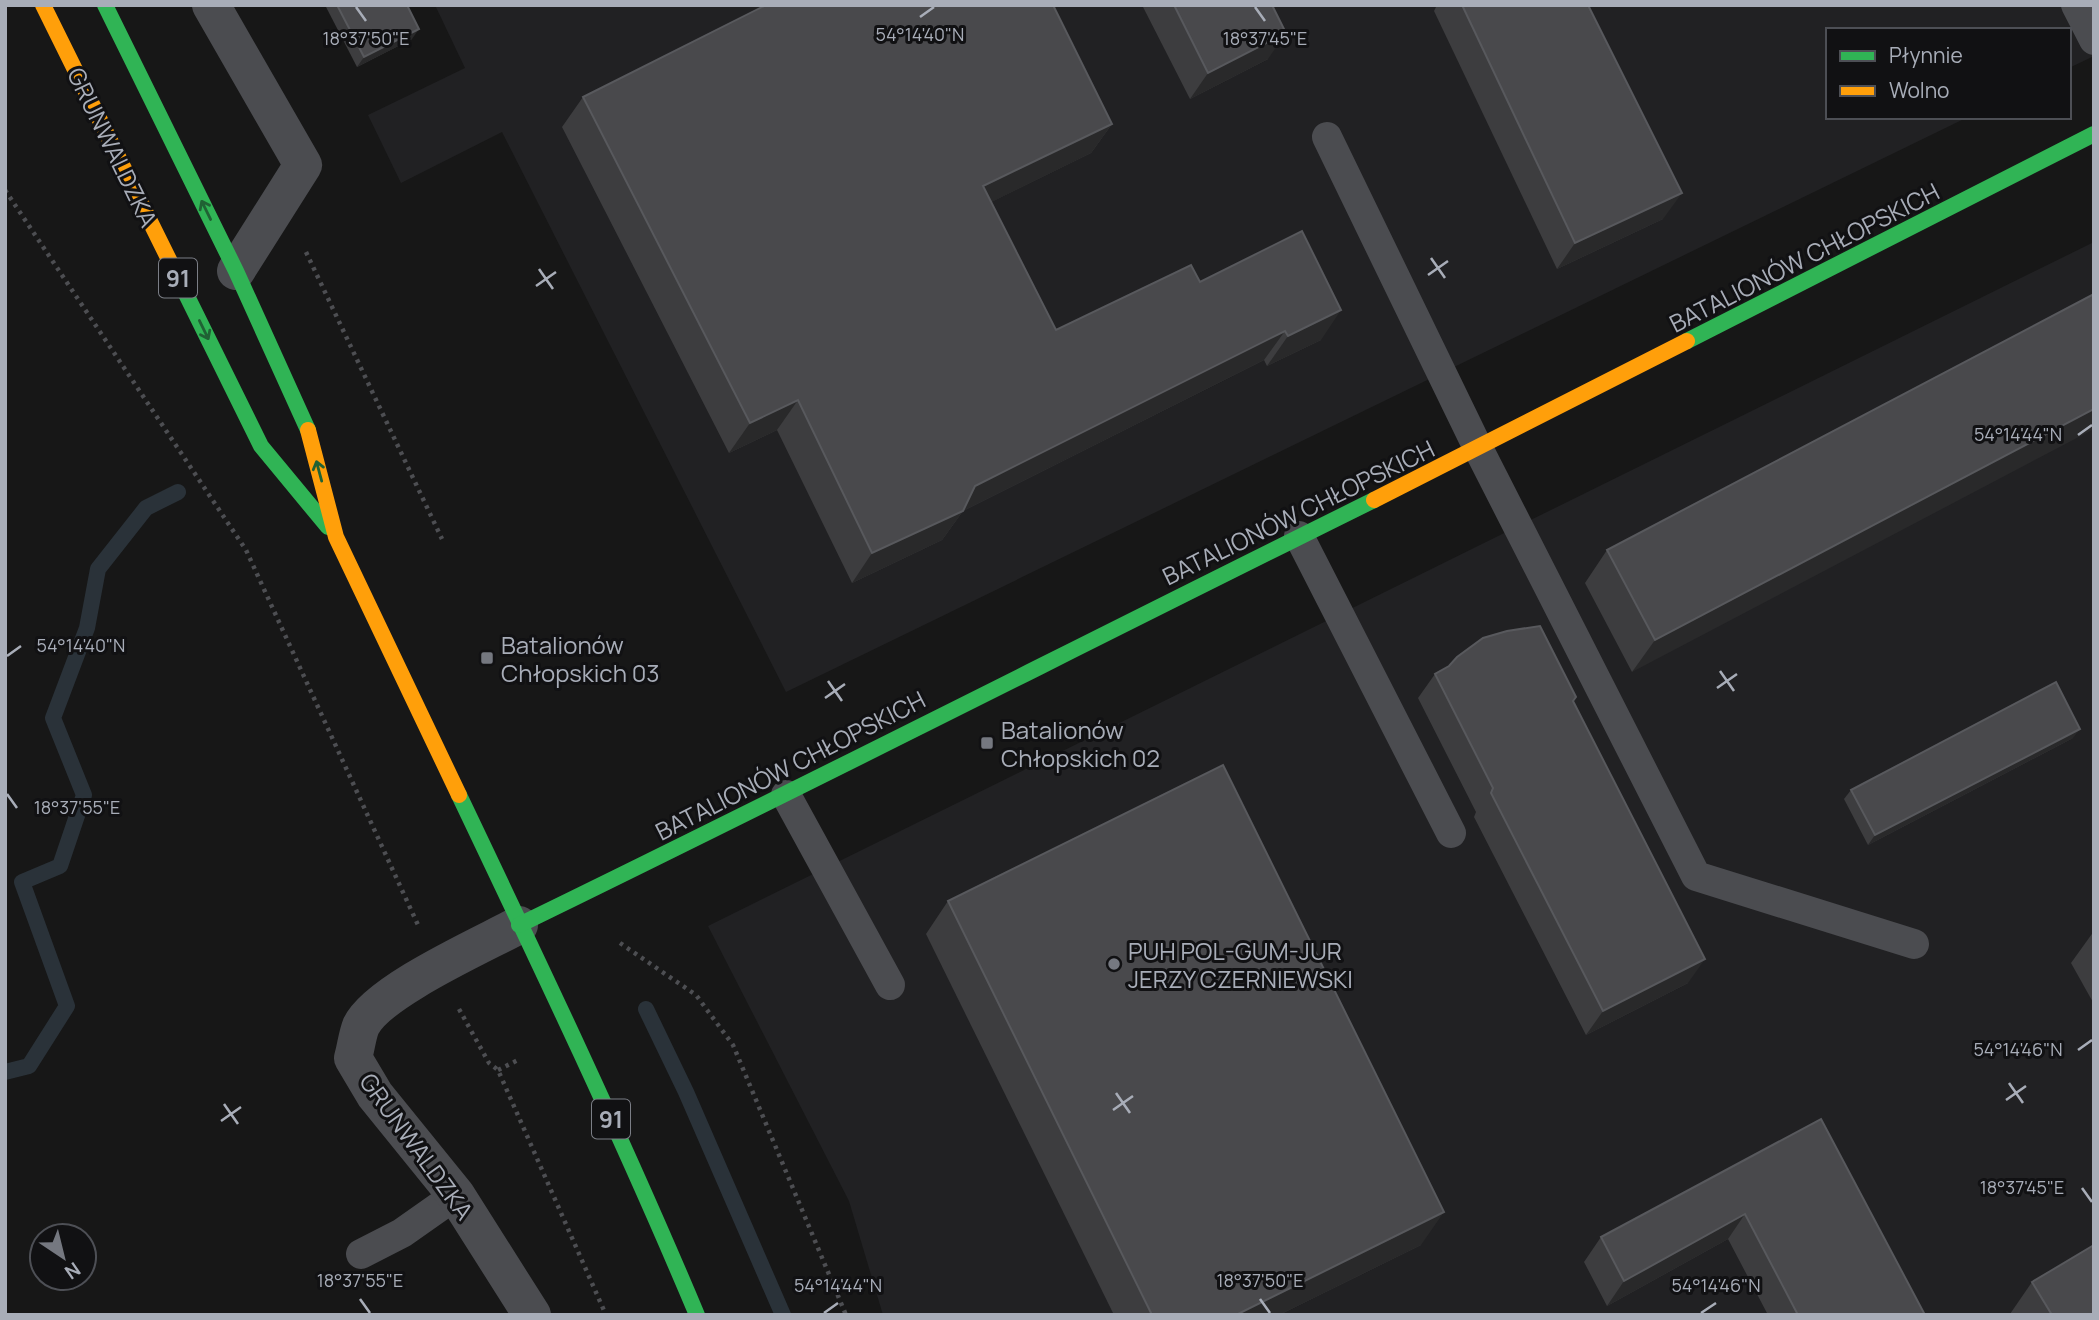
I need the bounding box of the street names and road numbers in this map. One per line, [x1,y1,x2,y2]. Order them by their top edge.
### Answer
street label: GRUNWALDZKA [60,62,166,232]
street label: BATALIONÓW CHŁOPSKICH [1663,174,1945,340]
road number: 91 [159,258,197,298]
street label: BATALIONÓW CHŁOPSKICH [1157,432,1439,592]
street label: BATALIONÓW CHŁOPSKICH [649,682,931,848]
street label: GRUNWALDZKA [353,1066,481,1226]
road number: 91 [592,1100,630,1138]

